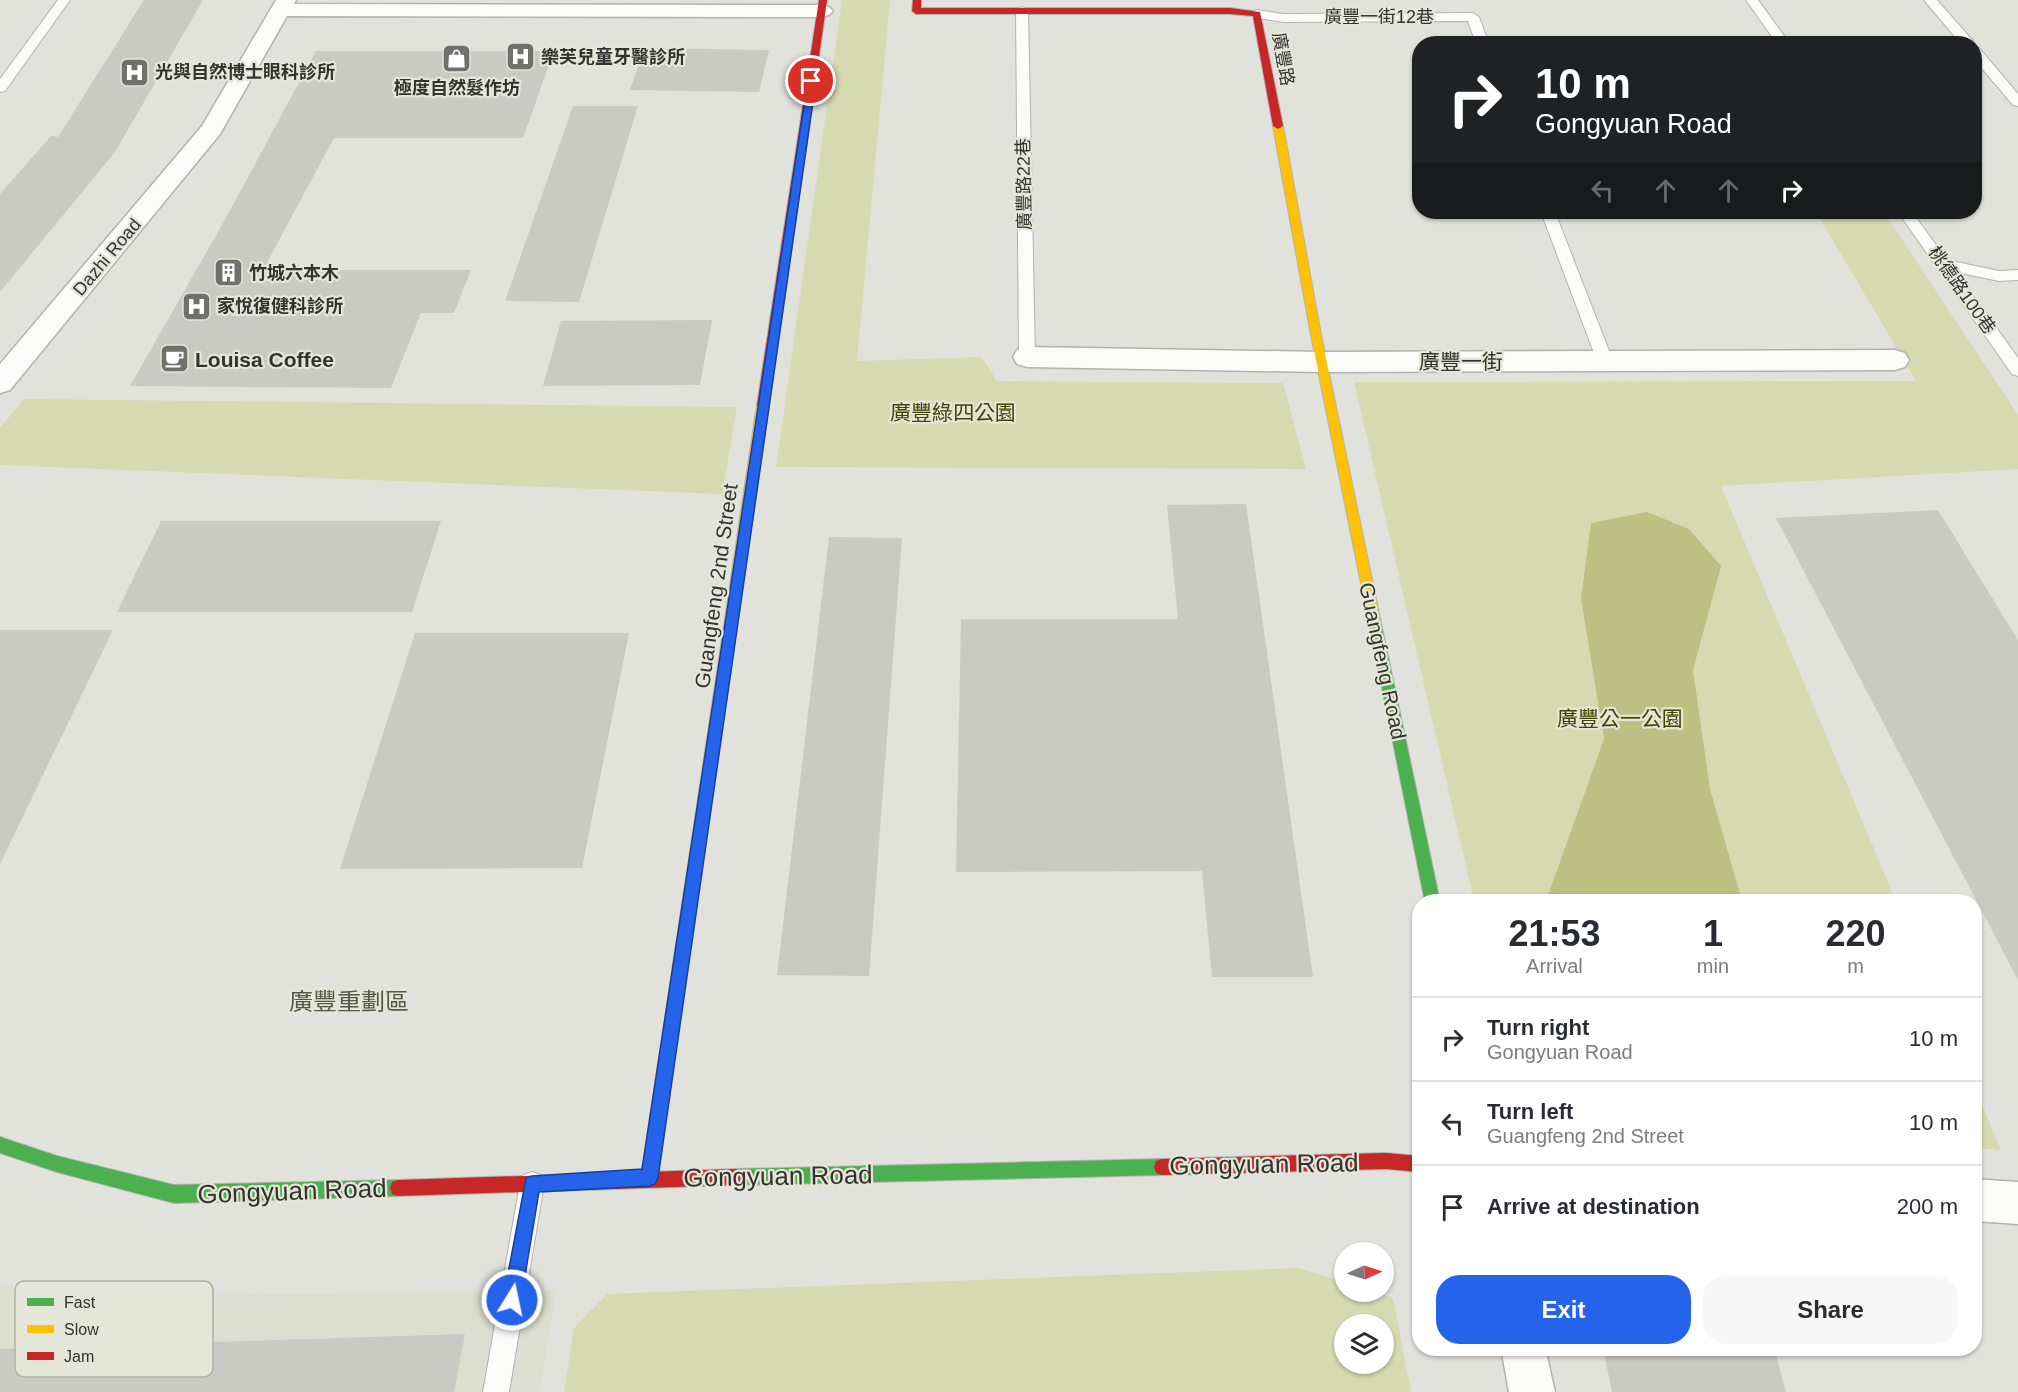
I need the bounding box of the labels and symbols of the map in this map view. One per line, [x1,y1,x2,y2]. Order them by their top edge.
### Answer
street label: 廣豐一街12巷 [1324,7,1434,27]
street label: 廣豐路 [1268,31,1298,87]
hospital icon: 樂芙兒童牙醫診所 [504,41,536,73]
shop icon: 極度自然髮作坊 [441,43,473,75]
place label: 樂芙兒童牙醫診所 [541,46,685,67]
pin [785,55,836,106]
hospital icon: 光與自然博士眼科診所 [118,56,150,88]
place label: 光與自然博士眼科診所 [155,62,335,82]
place label: 極度自然髮作坊 [394,78,520,98]
street label: 廣豐路22巷 [1013,138,1035,230]
street label: Dazhi Road [69,215,145,299]
street label: 桃德路100巷 [1925,242,1999,338]
building icon: 竹城六本木 [212,257,244,289]
place label: 竹城六本木 [249,263,339,283]
hospital icon: 家悅復健科診所 [180,290,212,322]
place label: 家悅復健科診所 [217,296,343,316]
cafe icon: Louisa Coffee [158,343,190,375]
place label: Louisa Coffee [195,348,334,371]
street label: 廣豐一街 [1419,350,1503,373]
park label: 廣豐綠四公園 [890,401,1016,424]
street label: Guangfeng 2nd Street [690,482,742,690]
street label: Guangfeng Road [1355,580,1411,742]
park label: 廣豐公一公園 [1557,707,1683,730]
district label: 廣豐重劃區 [289,988,409,1015]
street label: Gongyuan Road [1169,1147,1359,1181]
street label: Gongyuan Road [683,1159,873,1193]
street label: Gongyuan Road [197,1173,387,1209]
north arrow [1334,1242,1394,1302]
position arrow [480,1268,544,1332]
legend [15,1281,213,1377]
text: Fast [64,1294,96,1311]
text: Slow [64,1321,99,1338]
text: Jam [64,1348,94,1365]

